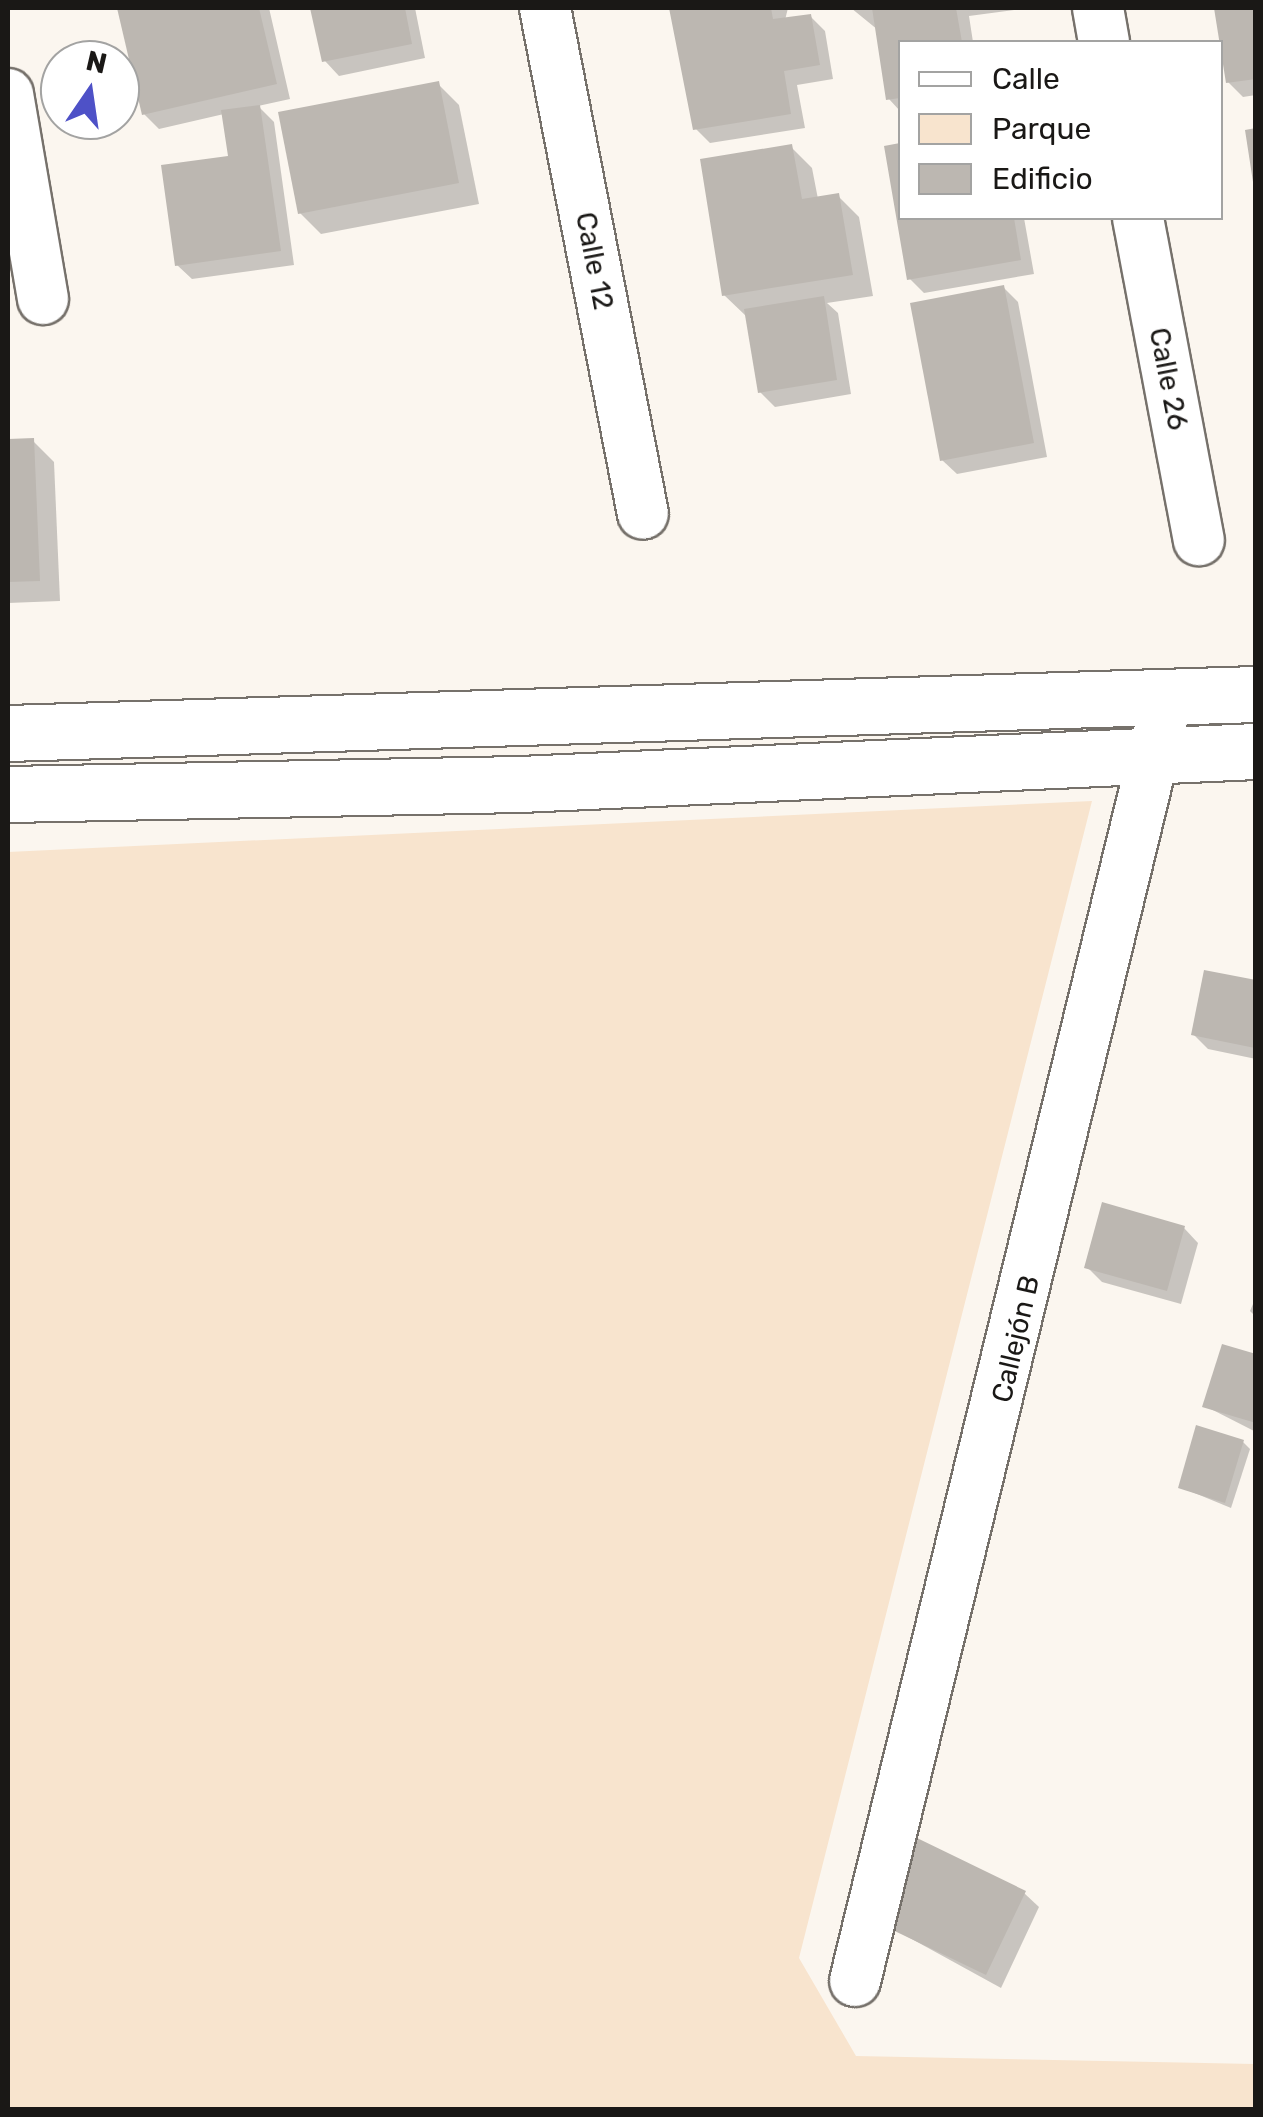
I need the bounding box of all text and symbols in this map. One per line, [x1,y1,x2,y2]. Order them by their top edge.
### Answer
north arrow [40,40,140,140]
legend [898,40,1223,220]
text: N [83,44,110,81]
text: Calle [992,61,1060,97]
text: Parque [992,111,1091,147]
text: Edificio [992,161,1093,197]
street label: Calle 12 [568,209,620,313]
street label: Calle 26 [1142,325,1194,433]
street label: Callejón B [985,1272,1047,1406]

